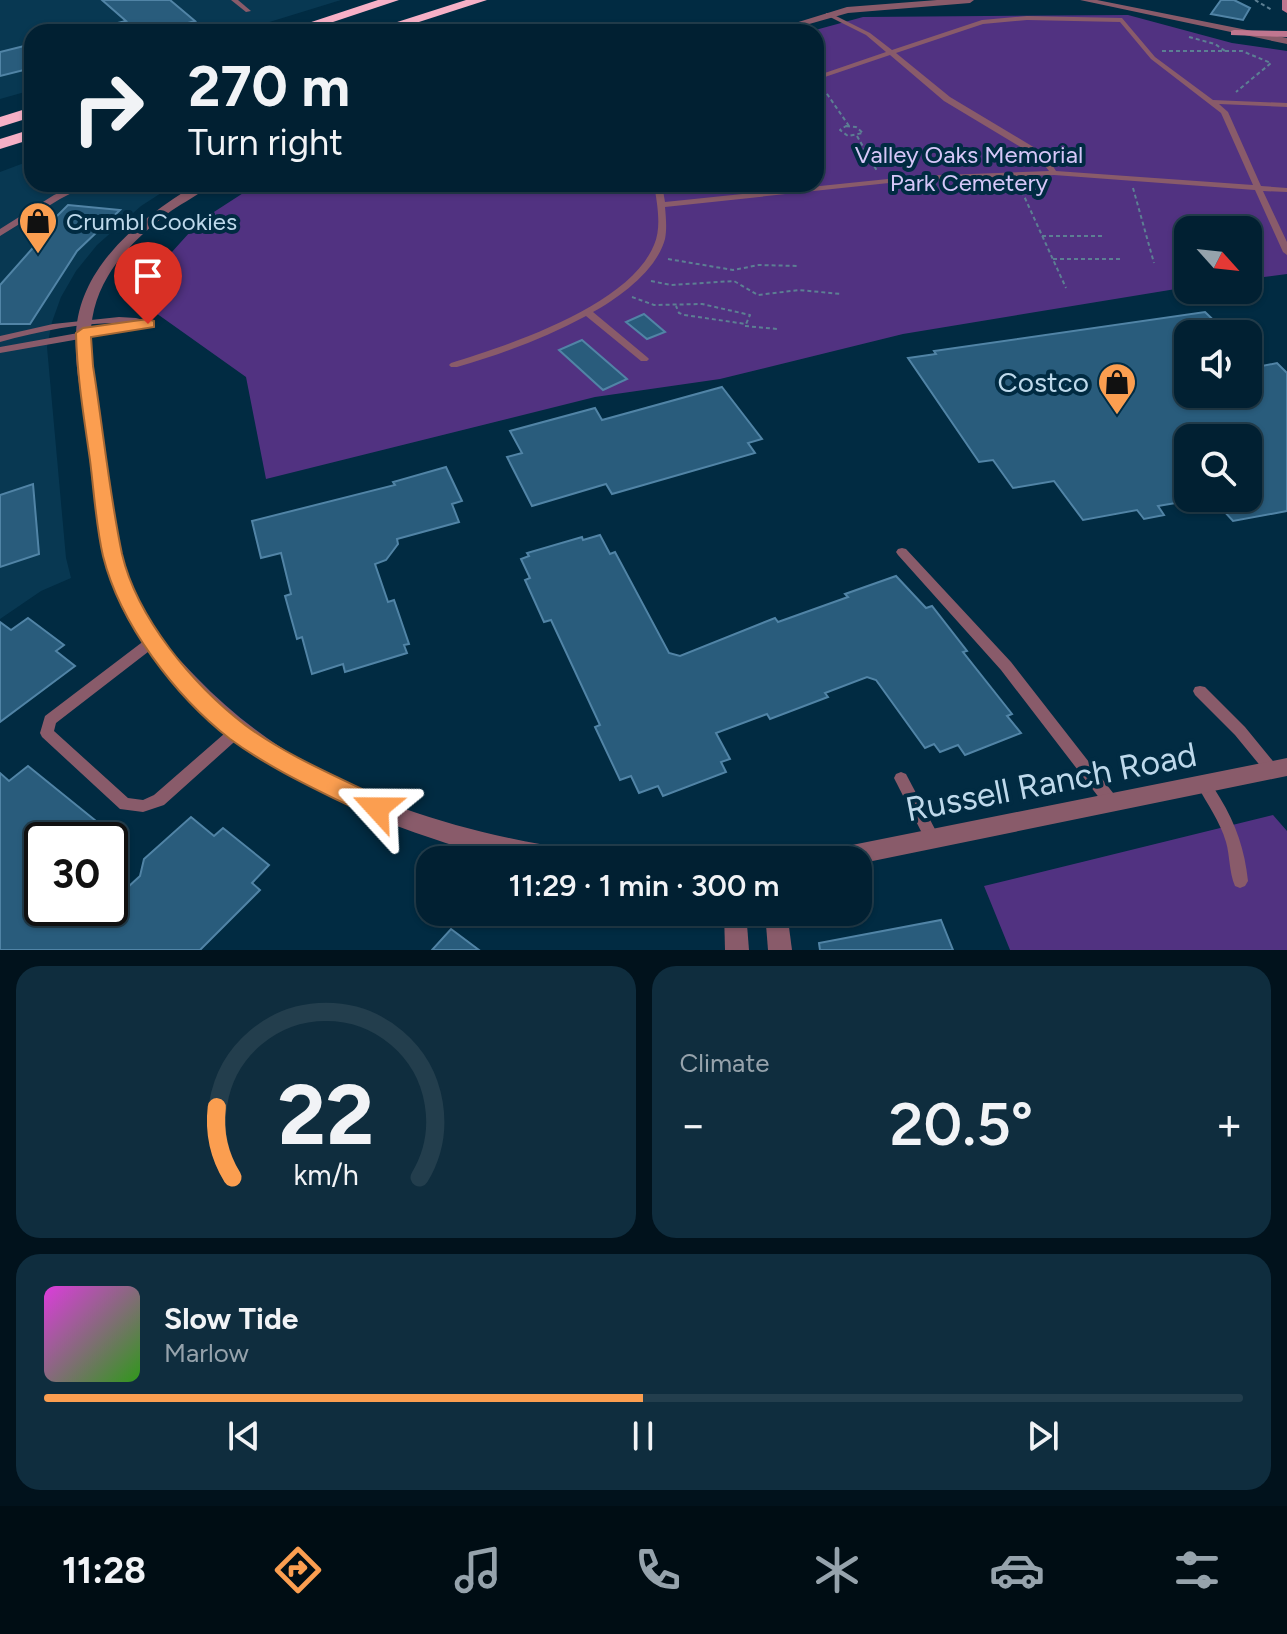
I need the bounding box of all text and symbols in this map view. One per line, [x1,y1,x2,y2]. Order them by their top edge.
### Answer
text: 270 m [188,53,350,120]
icon: right [56,56,160,160]
text: Turn right [188,121,343,164]
park label: Valley Oaks Memorial Park Cemetery [855,140,1083,197]
shop icon: Crumbl Cookies [17,200,59,255]
place label: Crumbl Cookies [66,207,237,236]
north arrow [1174,216,1262,304]
map controls [1174,216,1262,512]
pin [114,242,182,324]
icon: arrive [126,254,170,298]
button: sound [1174,320,1262,408]
shop icon: Costco [1096,361,1138,416]
place label: Costco [998,365,1089,399]
button: search [1174,424,1262,512]
street label: Russell Ranch Road [902,734,1200,830]
position arrow [335,766,419,850]
speed limit sign: 30 [24,822,128,926]
text: 11:29 · 1 min · 300 m [509,867,779,904]
text: Climate [680,1047,769,1079]
text: 22 [278,1065,374,1165]
text: 20.5° [889,1088,1033,1160]
text: − [680,1098,707,1151]
text: + [1216,1098,1243,1151]
text: km/h [293,1158,358,1192]
text: Slow Tide [164,1300,298,1337]
text: Marlow [164,1337,249,1369]
icon: previous [222,1414,266,1458]
icon: pause [621,1414,665,1458]
icon: next [1021,1414,1065,1458]
icon: directions [270,1542,326,1598]
icon: music [450,1542,506,1598]
icon: phone [630,1542,686,1598]
icon: climate [809,1542,865,1598]
icon: car [989,1542,1045,1598]
icon: filters [1169,1542,1225,1598]
text: 11:28 [62,1549,146,1592]

